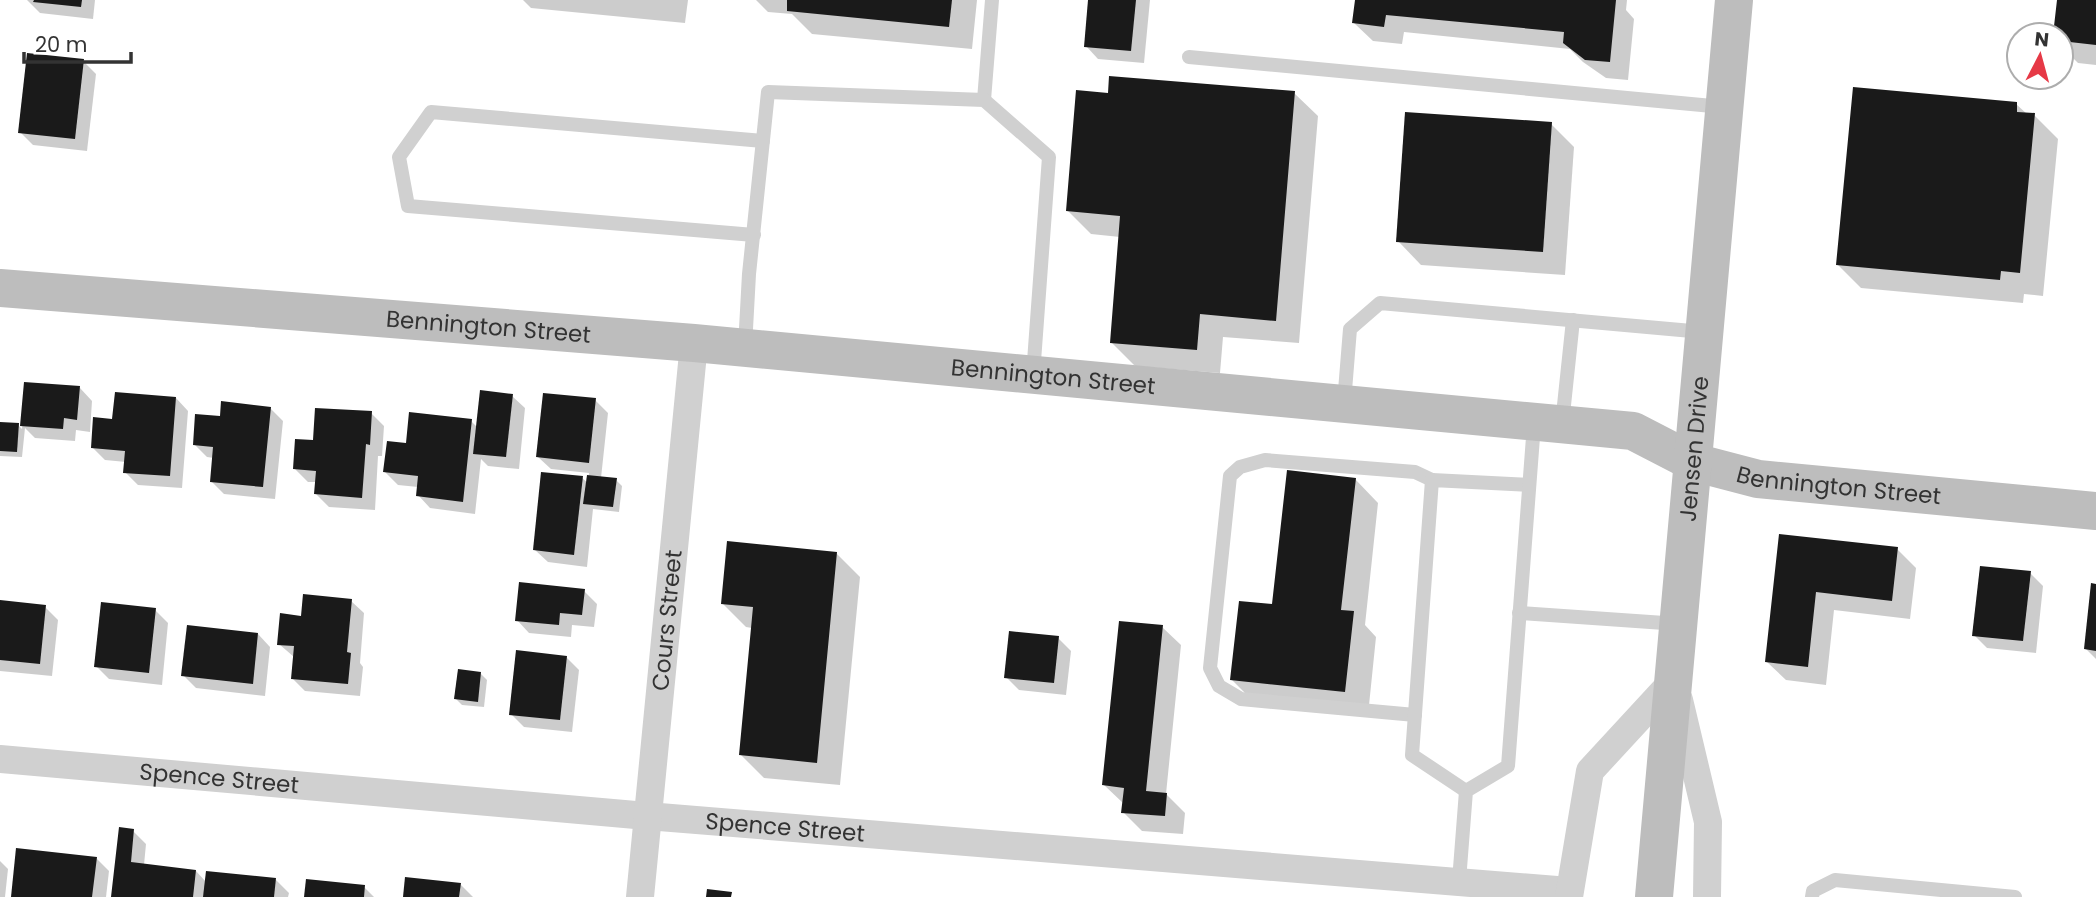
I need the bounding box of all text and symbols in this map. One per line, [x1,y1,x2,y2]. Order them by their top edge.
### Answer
scale bar [24,21,131,65]
north arrow [2005,21,2075,91]
text: N [2033,25,2050,54]
text: 20 m [35,30,88,59]
street label: Bennington Street [385,303,592,351]
street label: Bennington Street [950,351,1157,402]
street label: Jensen Drive [1672,375,1716,523]
street label: Bennington Street [1733,458,1942,512]
street label: Cours Street [644,548,690,692]
street label: Spence Street [138,755,300,801]
street label: Spence Street [704,805,866,850]

